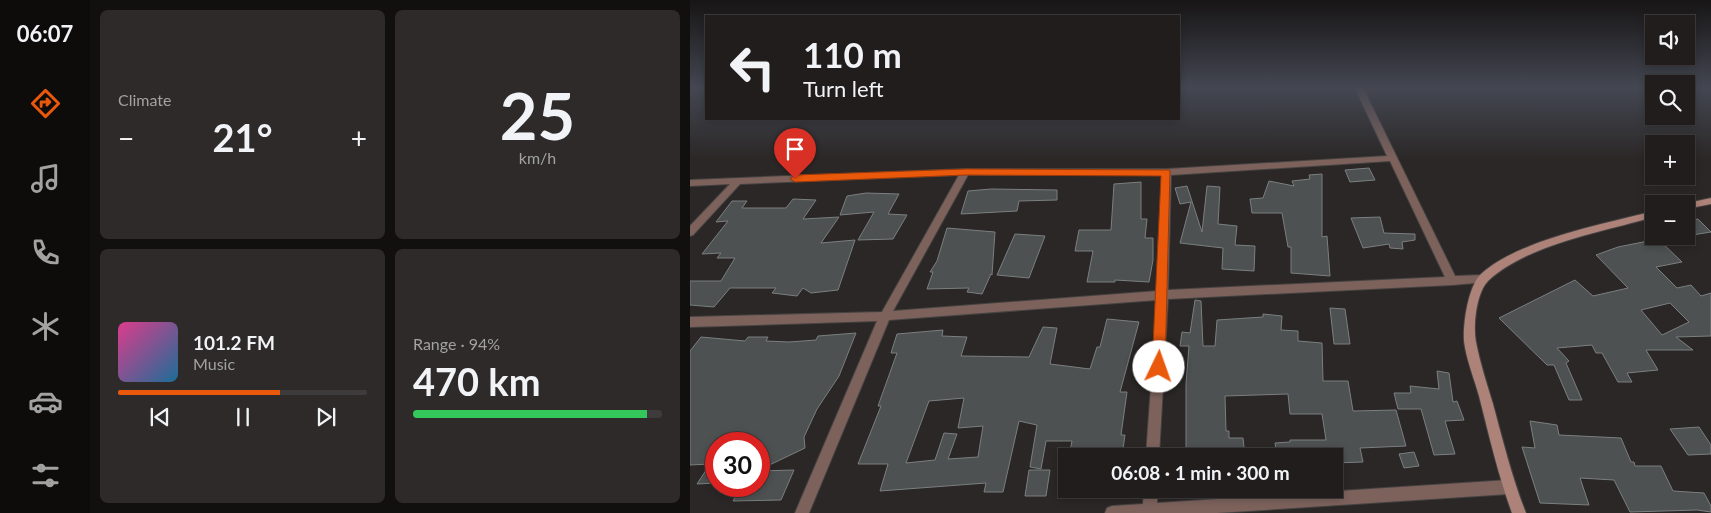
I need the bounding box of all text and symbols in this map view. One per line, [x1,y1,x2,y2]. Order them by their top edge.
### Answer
map controls [1645,15,1695,245]
button: sound [1645,15,1695,65]
text: 06:07 [17,20,73,47]
text: 110 m [803,33,902,75]
icon: left [720,35,785,100]
text: Turn left [803,75,884,102]
button: search [1645,75,1695,125]
text: 25 [500,76,575,154]
icon: directions [28,86,63,121]
text: Climate [118,90,171,109]
text: 21° [213,114,272,160]
text: − [118,121,134,155]
text: + [351,121,367,155]
pin [774,128,816,179]
icon: arrive [781,135,809,163]
button: + [1645,135,1695,185]
text: km/h [519,148,556,167]
icon: music [28,161,63,196]
button: − [1645,195,1695,245]
icon: phone [28,235,63,270]
icon: climate [28,309,63,344]
text: 101.2 FM [193,331,275,354]
text: Range · 94% [413,334,500,353]
position arrow [1132,340,1184,392]
text: Music [193,354,235,373]
text: 470 km [413,358,541,404]
icon: car [28,384,63,419]
icon: previous [146,403,174,431]
icon: pause [229,403,257,431]
icon: next [312,403,340,431]
speed limit sign: 30 [705,432,770,497]
icon: filters [28,458,63,493]
text: 06:08 · 1 min · 300 m [1111,461,1290,484]

